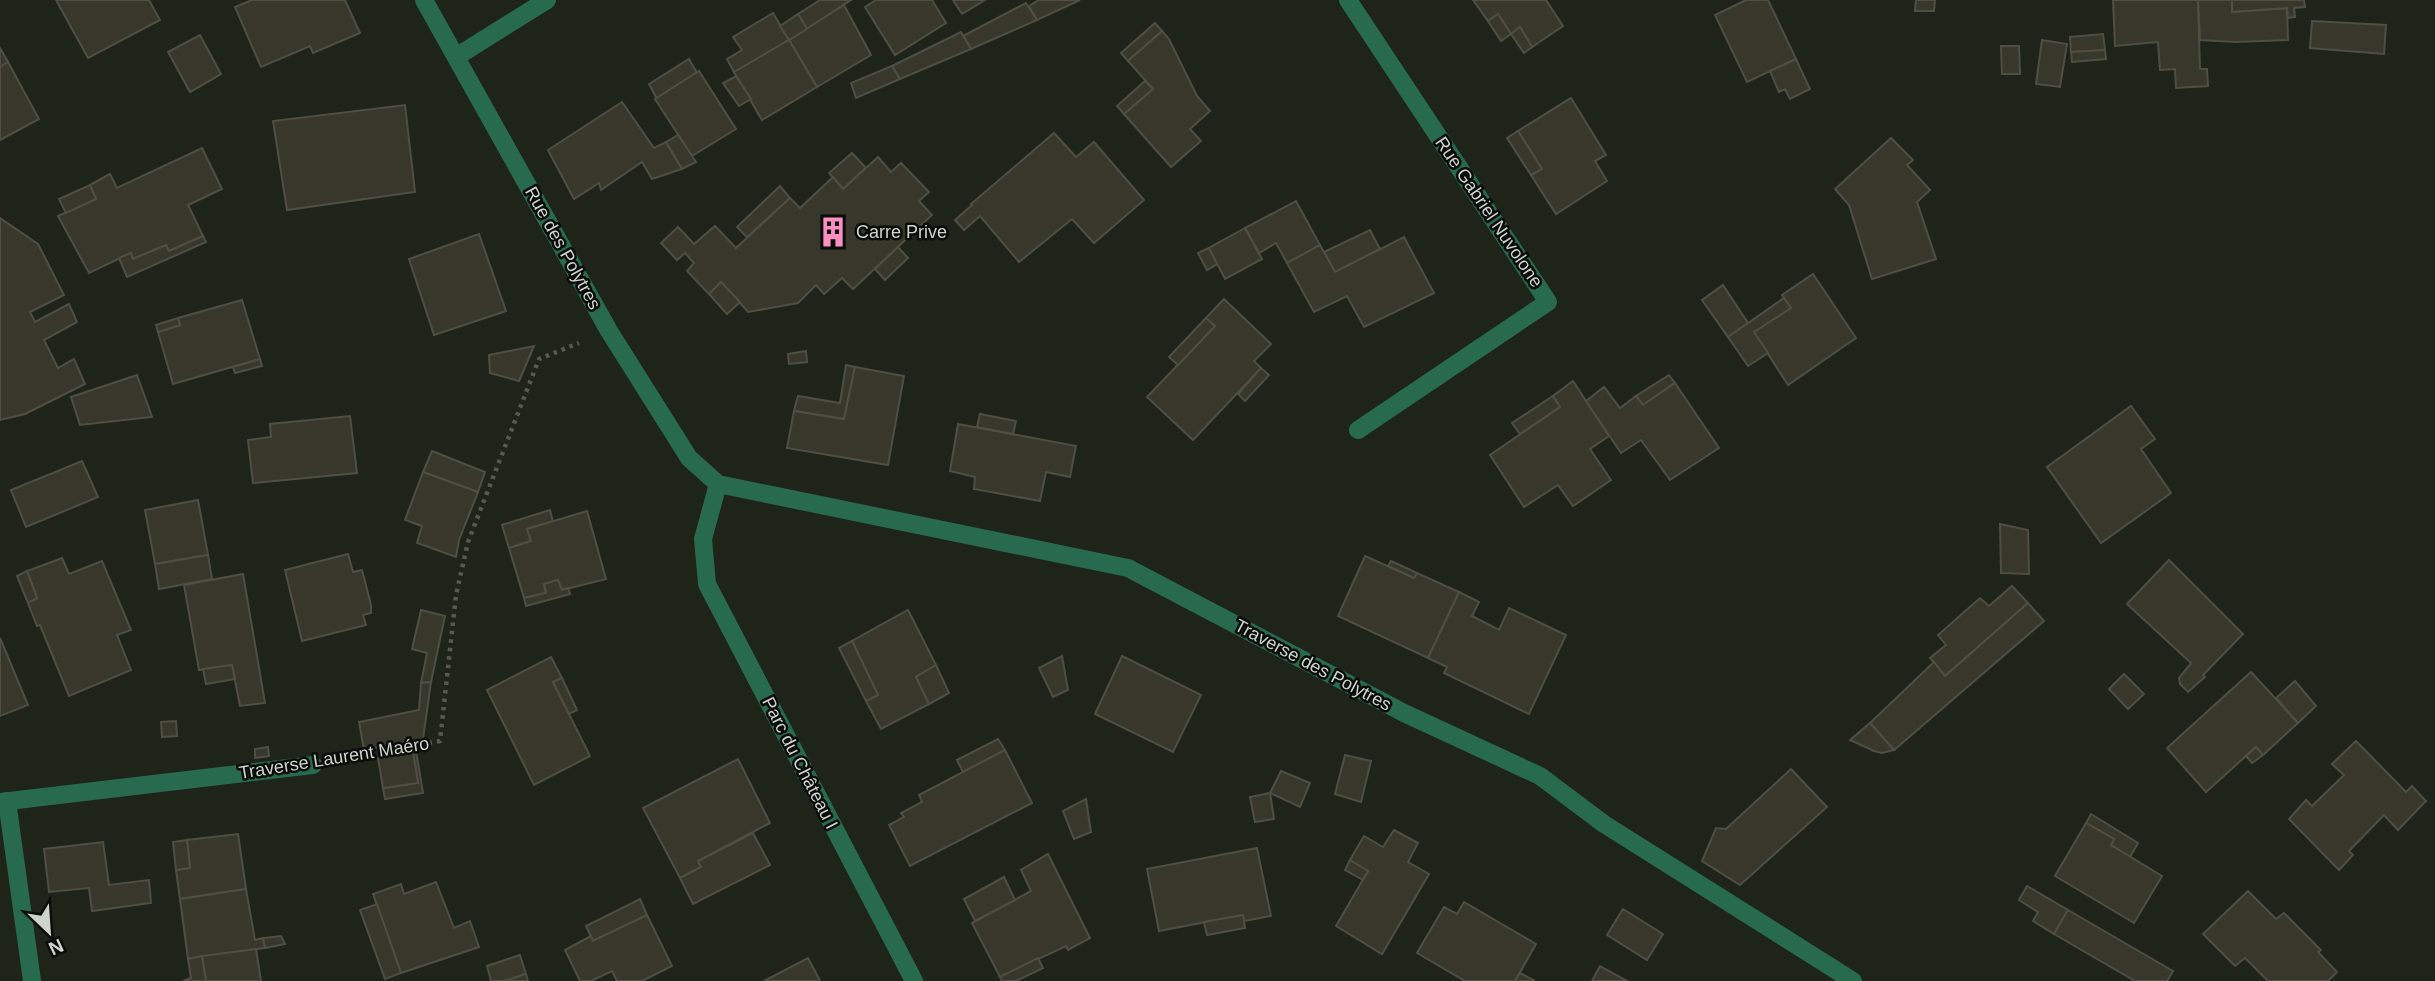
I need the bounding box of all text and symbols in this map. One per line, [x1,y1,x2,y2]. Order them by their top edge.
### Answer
street label: Rue Gabriel Nuvolone [1431,133,1547,291]
street label: Rue des Polytres [521,183,605,313]
building icon: Carre Prive [816,215,850,249]
place label: Carre Prive [856,222,947,242]
street label: Traverse des Polytres [1231,615,1395,715]
street label: Parc du Château I [758,694,842,832]
street label: Traverse Laurent Maéro [237,733,431,783]
north arrow [14,897,84,967]
text: N [45,935,67,959]

